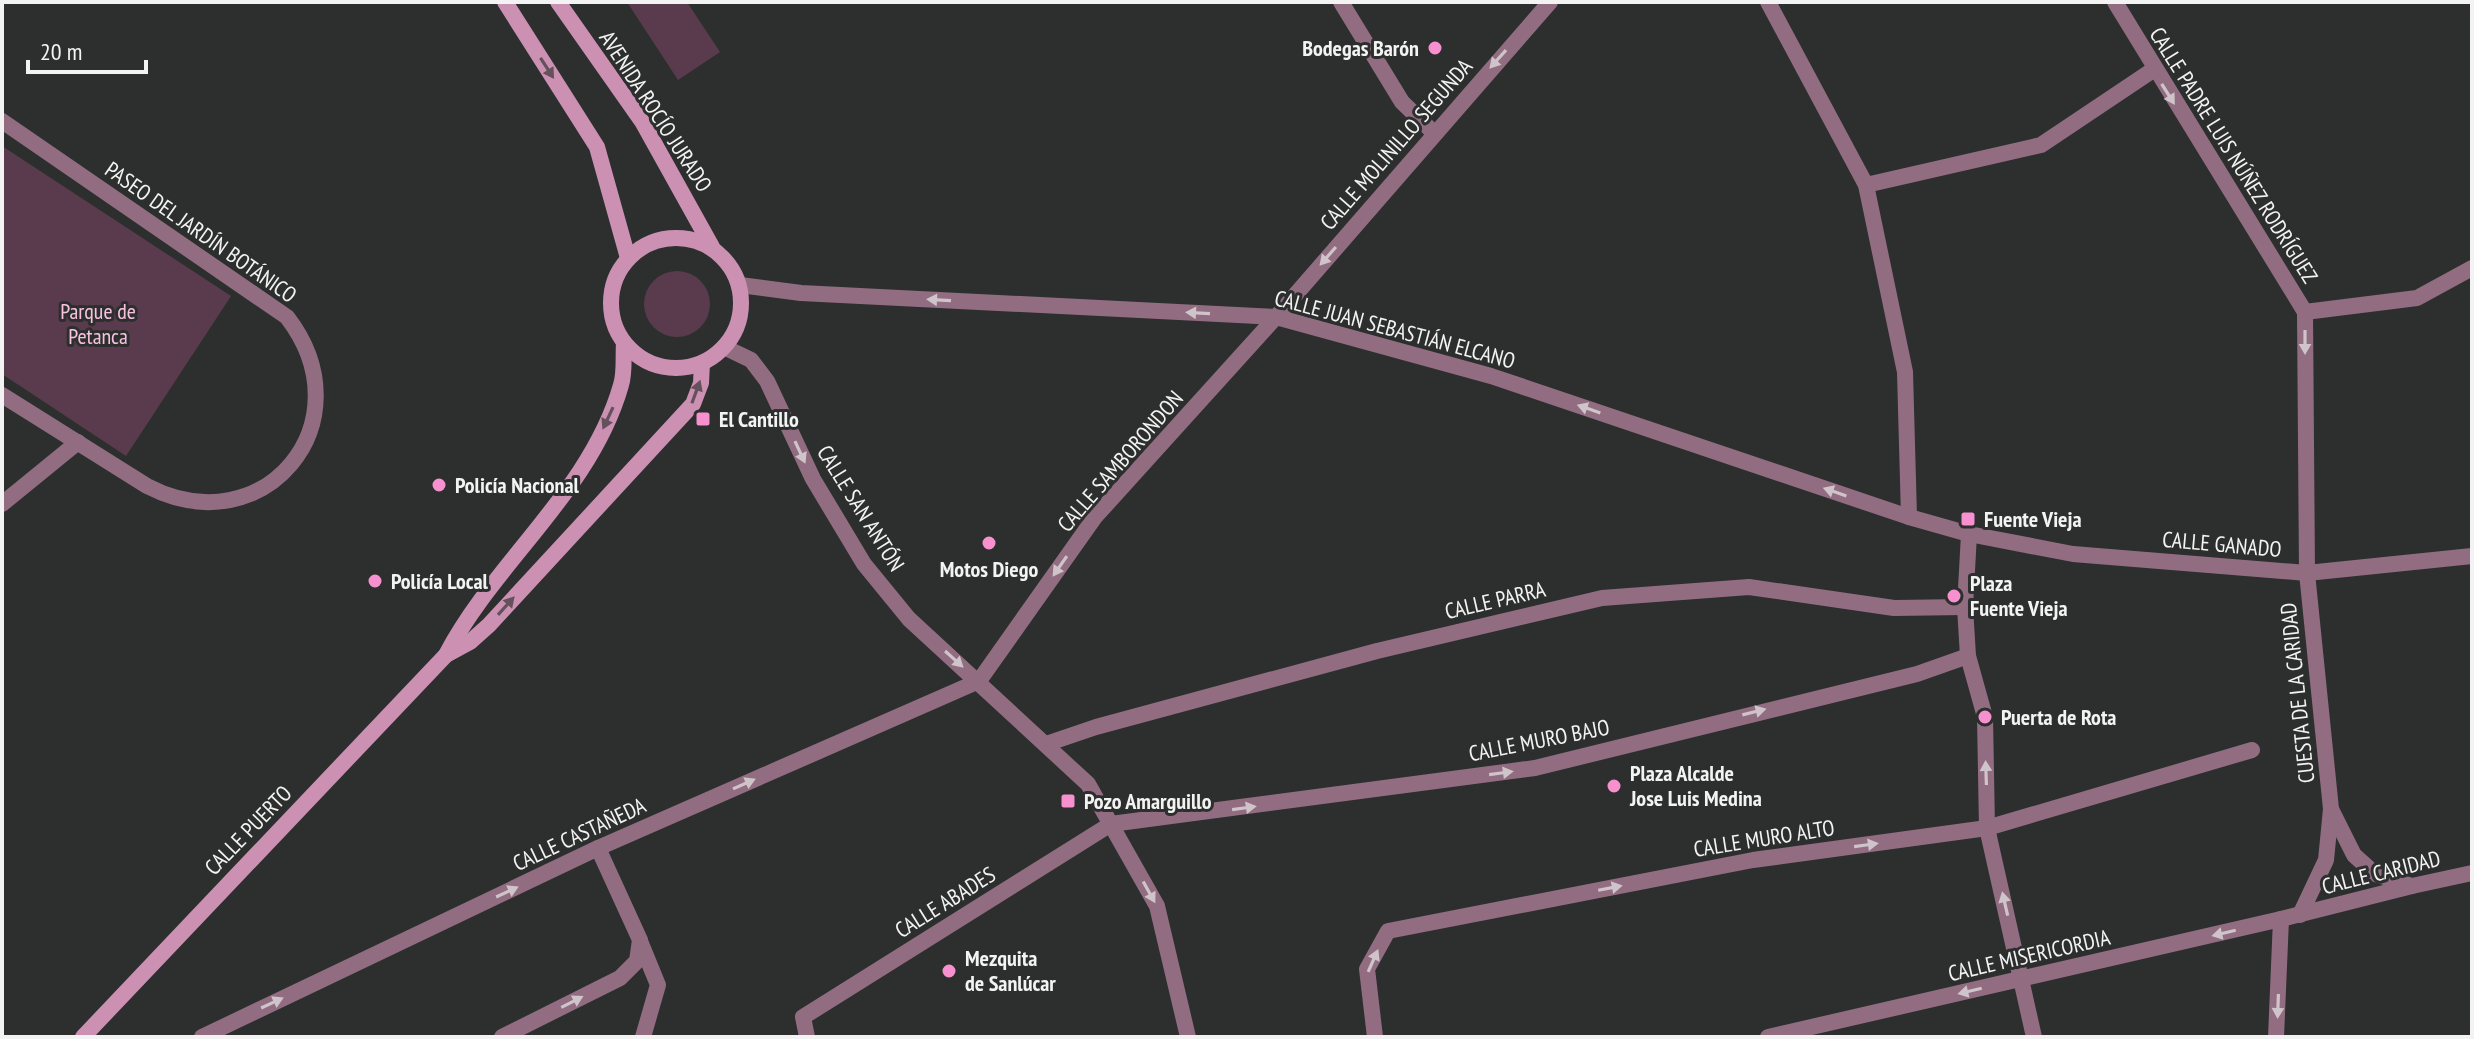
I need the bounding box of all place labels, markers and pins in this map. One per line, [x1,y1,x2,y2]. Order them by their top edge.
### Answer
place label: Bodegas Barón [1302,34,1419,62]
marker: Bodegas Barón [1426,39,1444,57]
place label: El Cantillo [719,405,799,433]
marker: El Cantillo [694,410,712,428]
place label: Policía Nacional [455,471,580,499]
marker: Policía Nacional [430,476,448,494]
place label: Fuente Vieja [1984,505,2082,533]
marker: Fuente Vieja [1959,510,1977,528]
marker: Motos Diego [980,534,998,552]
place label: Motos Diego [940,555,1038,583]
place label: Policía Local [391,567,488,595]
place label: Plaza Fuente Vieja [1970,569,2068,622]
marker: Policía Local [366,572,384,590]
marker: Plaza Fuente Vieja [1945,587,1963,605]
place label: Puerta de Rota [2001,703,2116,731]
marker: Puerta de Rota [1976,708,1994,726]
place label: Plaza Alcalde Jose Luis Medina [1629,759,1762,812]
marker: Plaza Alcalde Jose Luis Medina [1605,777,1623,795]
place label: Pozo Amarguillo [1084,787,1212,815]
marker: Pozo Amarguillo [1059,792,1077,810]
place label: Mezquita de Sanlúcar [965,944,1056,997]
marker: Mezquita de Sanlúcar [940,962,958,980]

